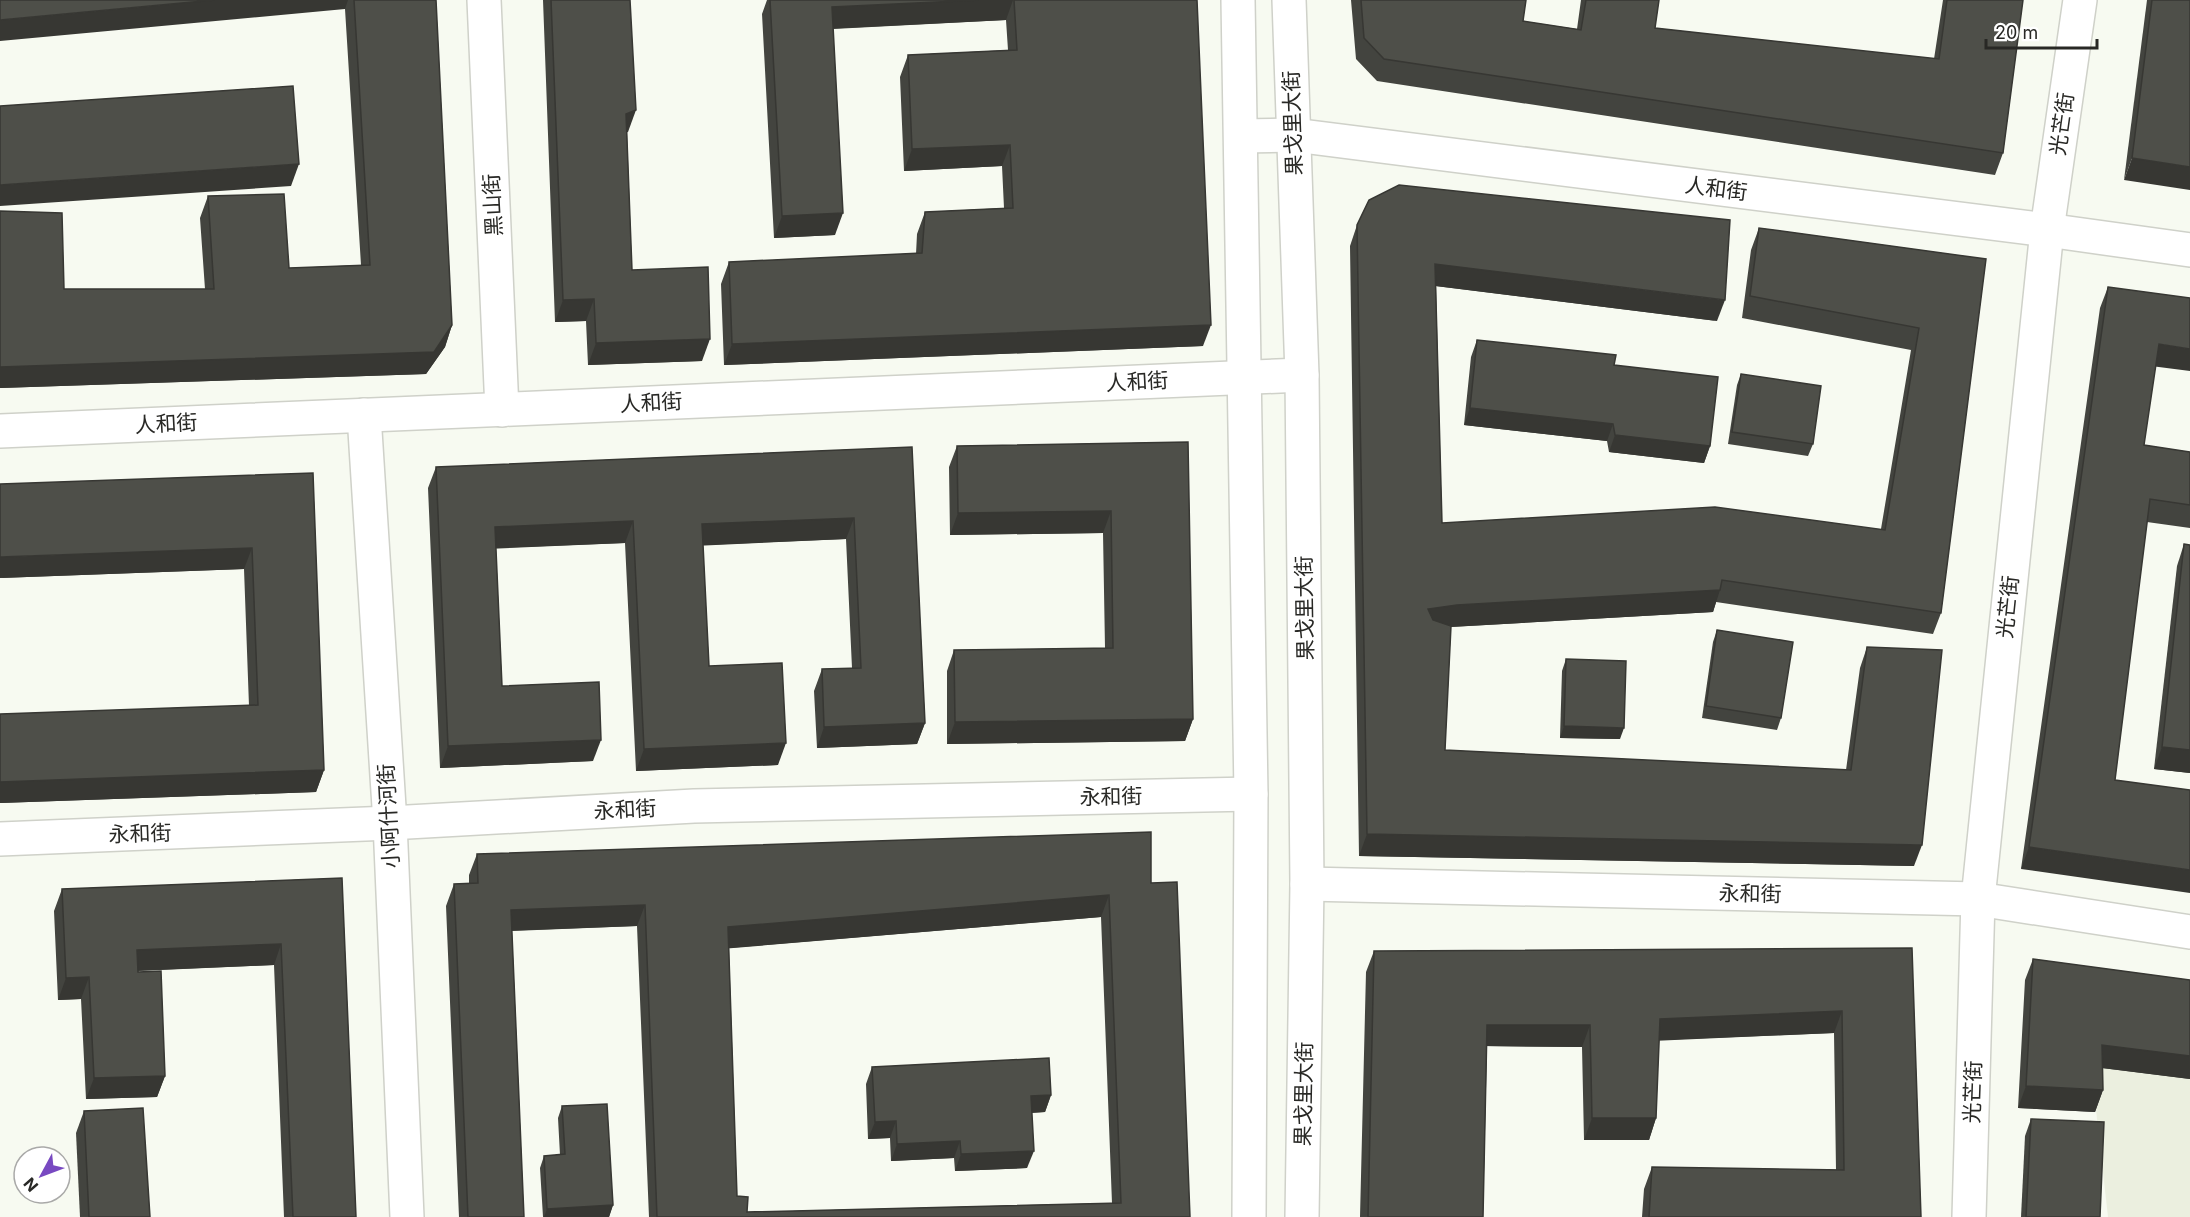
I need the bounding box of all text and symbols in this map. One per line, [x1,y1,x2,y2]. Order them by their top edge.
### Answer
scale bar [1986,12,2097,50]
text: 20 m [1995,22,2038,43]
street label: 果戈里大街 [1278,70,1307,176]
street label: 光芒街 [2045,91,2078,157]
street label: 人和街 [1683,172,1749,205]
street label: 黑山街 [478,173,507,237]
street label: 人和街 [1105,367,1169,396]
street label: 人和街 [619,388,683,417]
street label: 人和街 [134,409,198,438]
street label: 果戈里大街 [1291,555,1318,661]
street label: 光芒街 [1992,574,2023,640]
street label: 小阿什河街 [373,763,404,869]
street label: 永和街 [1079,783,1143,810]
street label: 永和街 [593,795,657,824]
street label: 永和街 [108,820,172,847]
street label: 永和街 [1718,880,1782,907]
street label: 果戈里大街 [1290,1041,1317,1147]
street label: 光芒街 [1959,1060,1986,1124]
north arrow [12,1145,72,1205]
text: N [19,1174,42,1196]

